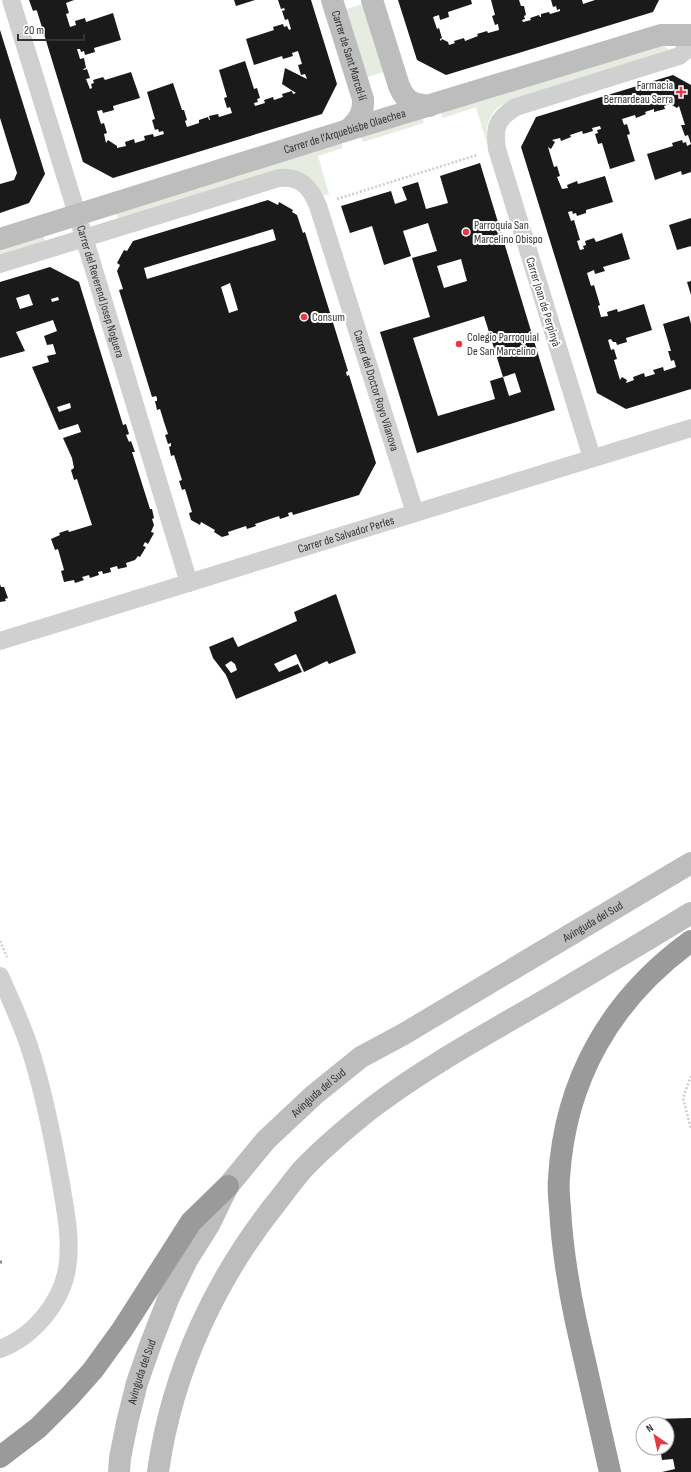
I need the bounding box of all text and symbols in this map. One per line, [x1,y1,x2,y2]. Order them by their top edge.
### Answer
street label: Carrer de Sant Marcel·lí [328,9,371,103]
scale bar [18,16,84,42]
text: 20 m [24,23,44,38]
place label: Farmacia Bernardeau Serra [604,78,673,107]
marker: Farmacia Bernardeau Serra [676,87,686,97]
street label: Carrer de l'Arquebisbe Olaechea [282,105,408,157]
place label: Parroquia San Marcelino Obispo [474,218,543,247]
street label: Carrer del Reverend Josep Noguera [73,223,128,360]
marker: Parroquia San Marcelino Obispo [461,227,471,237]
street label: Carrer Joan de Perpinyà [522,256,564,349]
place label: Consum [312,310,345,325]
marker: Consum [299,312,309,322]
street label: Carrer del Doctor Royo Vilanova [350,328,403,453]
place label: Colegio Parroquial De San Marcelino [467,330,539,359]
marker: Colegio Parroquial De San Marcelino [454,339,464,349]
street label: Carrer de Salvador Perles [296,512,396,556]
street label: Avinguda del Sud [559,898,626,946]
street label: Avinguda del Sud [287,1065,349,1121]
street label: Avinguda del Sud [124,1337,159,1407]
north arrow [635,1416,675,1456]
text: N [644,1421,656,1435]

